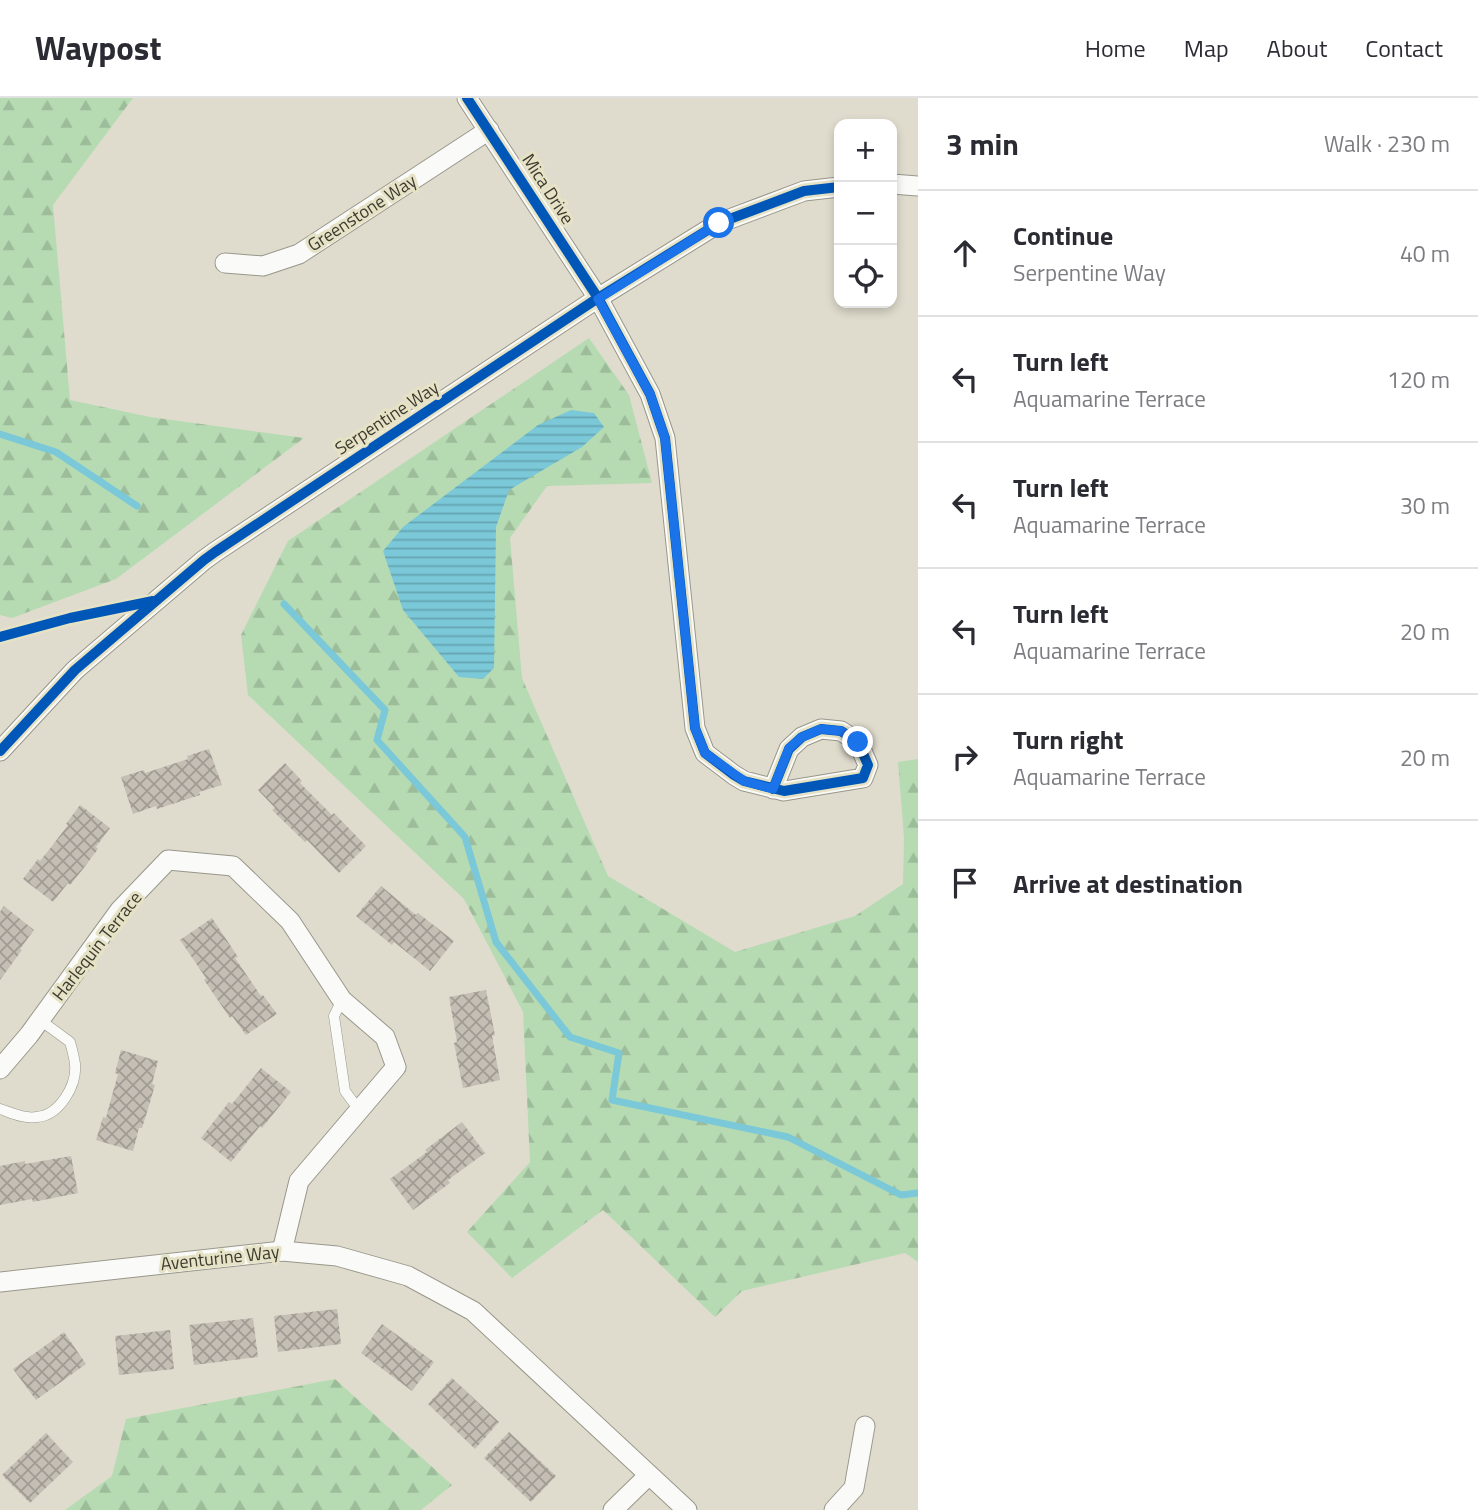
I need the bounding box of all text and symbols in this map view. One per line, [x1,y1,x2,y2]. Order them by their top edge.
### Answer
text: Waypost [35,23,161,73]
text: Home [1085,30,1146,66]
text: Map [1184,30,1229,66]
text: About [1267,30,1327,66]
text: Contact [1365,30,1443,66]
map controls [834,119,897,308]
button: + [834,119,897,182]
text: 3 min [946,121,1019,167]
text: Walk · 230 m [1324,126,1450,161]
street label: Mica Drive [516,148,581,229]
street label: Greenstone Way [302,167,422,258]
button: − [834,182,897,245]
route start [703,207,734,238]
text: Continue [1013,216,1113,255]
icon: ahead [946,234,984,272]
text: 40 m [1400,236,1450,271]
button: locate [834,245,897,308]
text: Serpentine Way [1013,255,1166,290]
text: Turn left [1013,342,1108,381]
icon: left [946,360,984,398]
text: 120 m [1387,362,1450,397]
street label: Serpentine Way [329,374,444,461]
text: Aquamarine Terrace [1013,381,1206,416]
text: Turn left [1013,468,1108,507]
icon: left [946,486,984,524]
text: 30 m [1400,488,1450,523]
text: Aquamarine Terrace [1013,507,1206,542]
text: Turn left [1013,594,1108,633]
icon: left [946,612,984,650]
text: 20 m [1400,614,1450,649]
text: Aquamarine Terrace [1013,633,1206,668]
text: Turn right [1013,720,1124,759]
route end [842,726,873,757]
icon: right [946,738,984,776]
text: 20 m [1400,740,1450,775]
text: Aquamarine Terrace [1013,759,1206,794]
icon: arrive [946,864,984,902]
text: Arrive at destination [1013,864,1243,903]
street label: Harlequin Terrace [45,885,148,1006]
street label: Aventurine Way [159,1238,281,1277]

